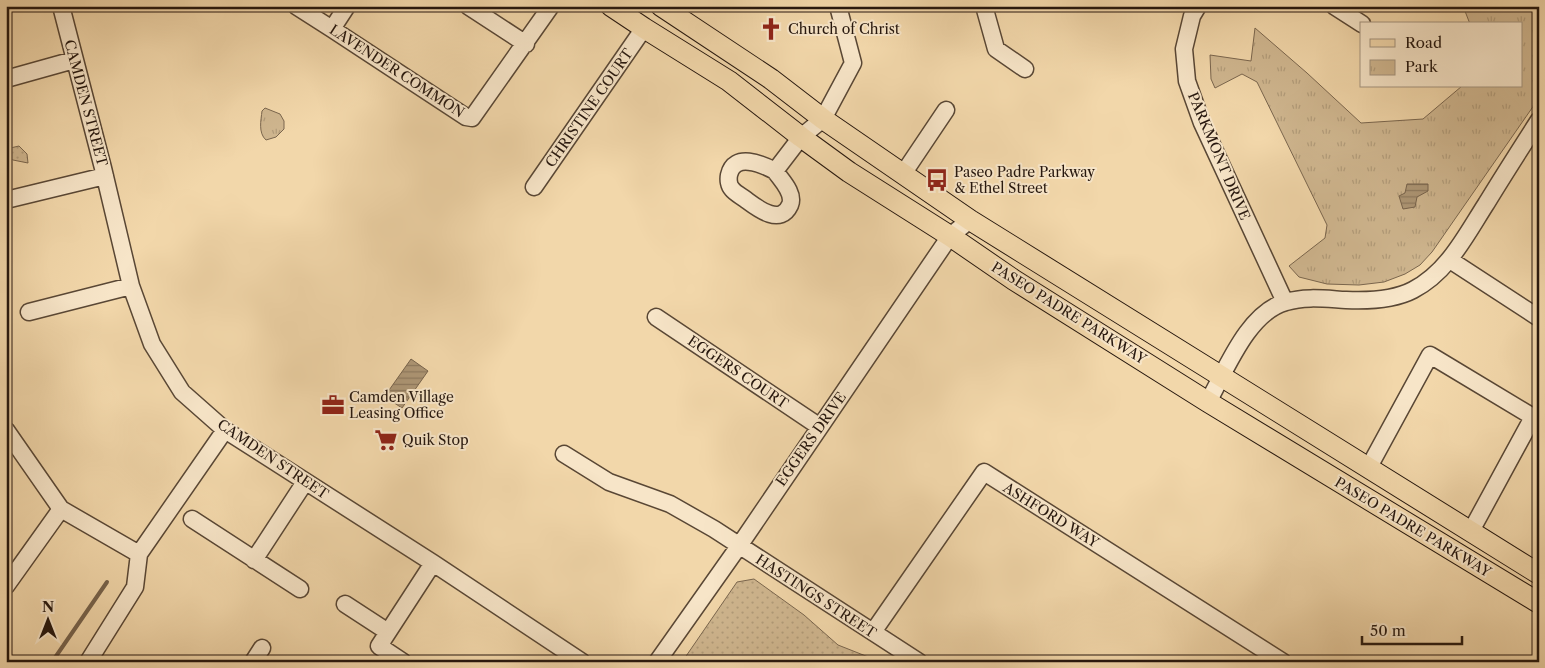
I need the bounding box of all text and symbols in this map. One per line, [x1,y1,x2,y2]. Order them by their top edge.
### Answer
church icon: Church of Christ [758,16,784,42]
place label: Church of Christ [788,20,900,38]
street label: LAVENDER COMMON [326,21,468,122]
legend [1360,22,1522,88]
text: Road [1405,33,1442,52]
street label: CAMDEN STREET [60,38,112,169]
street label: CHRISTINE COURT [541,45,637,171]
text: Park [1405,57,1439,76]
street label: PARKMONT DRIVE [1184,89,1254,223]
place label: Paseo Padre Parkway & Ethel Street [954,163,1095,197]
bus stop icon: Paseo Padre Parkway & Ethel Street [924,167,950,193]
street label: PASEO PADRE PARKWAY [988,258,1151,369]
street label: EGGERS COURT [684,332,792,413]
place label: Camden Village Leasing Office [349,388,454,422]
street label: EGGERS DRIVE [772,389,850,489]
office icon: Camden Village Leasing Office [320,392,346,418]
street label: CAMDEN STREET [214,415,332,503]
supermarket icon: Quik Stop [373,427,399,453]
place label: Quik Stop [402,431,469,449]
street label: PASEO PADRE PARKWAY [1331,473,1495,581]
street label: ASHFORD WAY [999,478,1103,552]
street label: HASTINGS STREET [752,550,880,642]
north arrow [22,596,72,646]
text: N [42,598,54,616]
scale bar [1362,613,1462,645]
text: 50 m [1370,621,1406,640]

